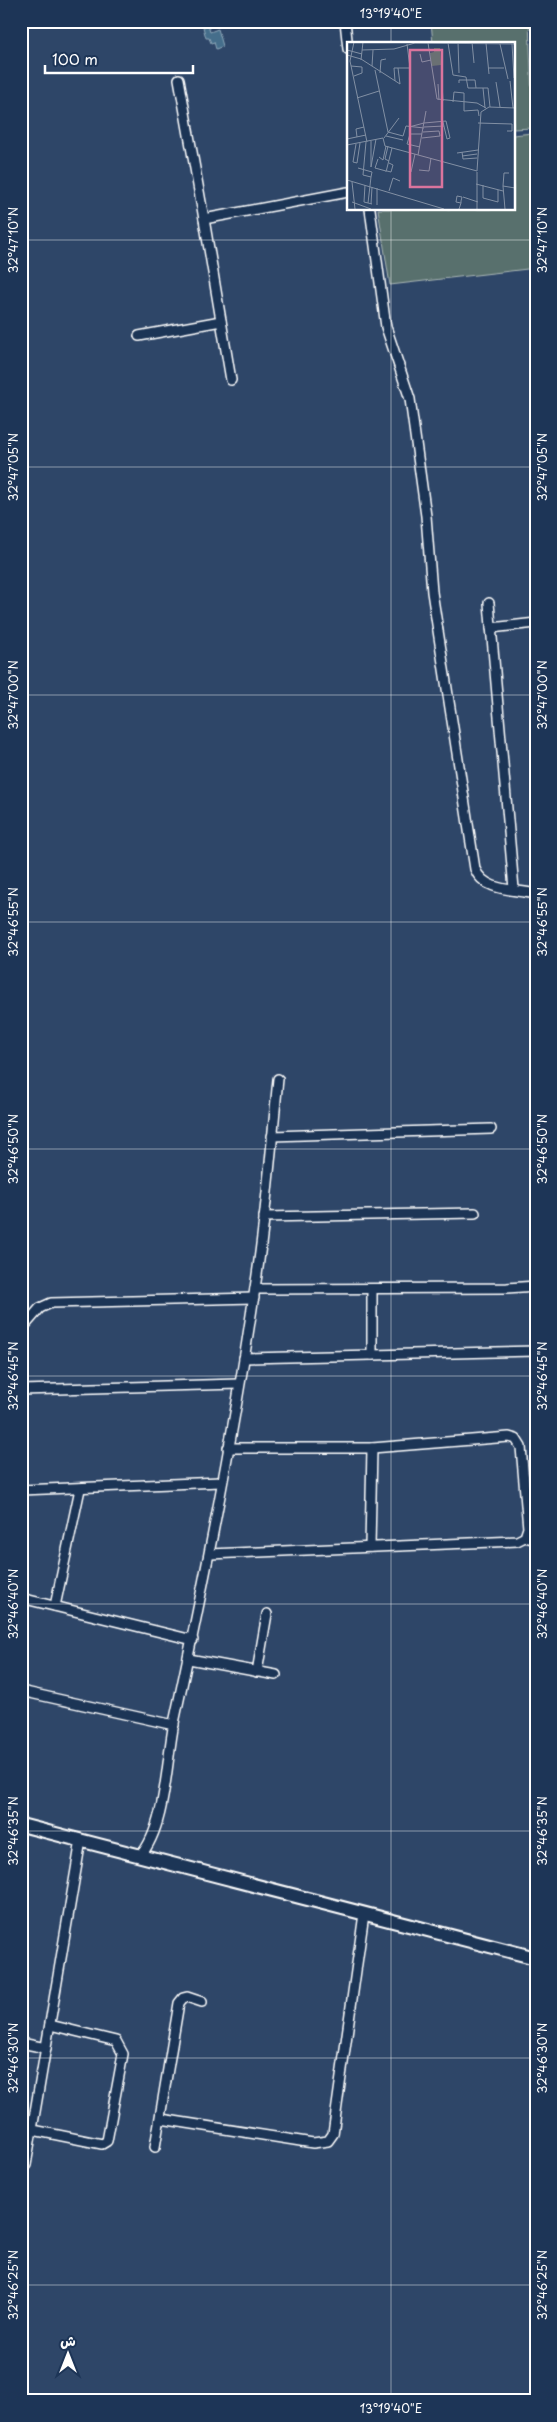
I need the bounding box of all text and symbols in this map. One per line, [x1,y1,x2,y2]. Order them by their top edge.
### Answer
text: 13°19'40"E [360,4,422,22]
scale bar [45,42,192,74]
inset map [347,42,514,210]
text: 100 m [52,47,98,70]
text: 32°47'10"N [4,207,22,273]
text: 32°47'10"N [533,207,551,273]
text: 32°47'05"N [4,433,22,501]
text: 32°47'05"N [533,433,551,501]
text: 32°47'00"N [4,660,22,730]
text: 32°47'00"N [533,660,551,730]
text: 32°46'55"N [4,887,22,957]
text: 32°46'55"N [533,887,551,957]
text: 32°46'50"N [4,1114,22,1184]
text: 32°46'50"N [533,1114,551,1184]
text: 32°46'45"N [4,1341,22,1411]
text: 32°46'45"N [533,1341,551,1411]
text: 32°46'40"N [4,1569,22,1639]
text: 32°46'40"N [533,1569,551,1639]
text: 32°46'35"N [4,1796,22,1866]
text: 32°46'35"N [533,1796,551,1866]
text: 32°46'30"N [4,2023,22,2093]
text: 32°46'30"N [533,2023,551,2093]
text: 32°46'25"N [4,2250,22,2320]
text: 32°46'25"N [533,2250,551,2320]
north arrow [42,2330,92,2380]
text: ش [60,2330,76,2351]
text: 13°19'40"E [360,2399,422,2417]

